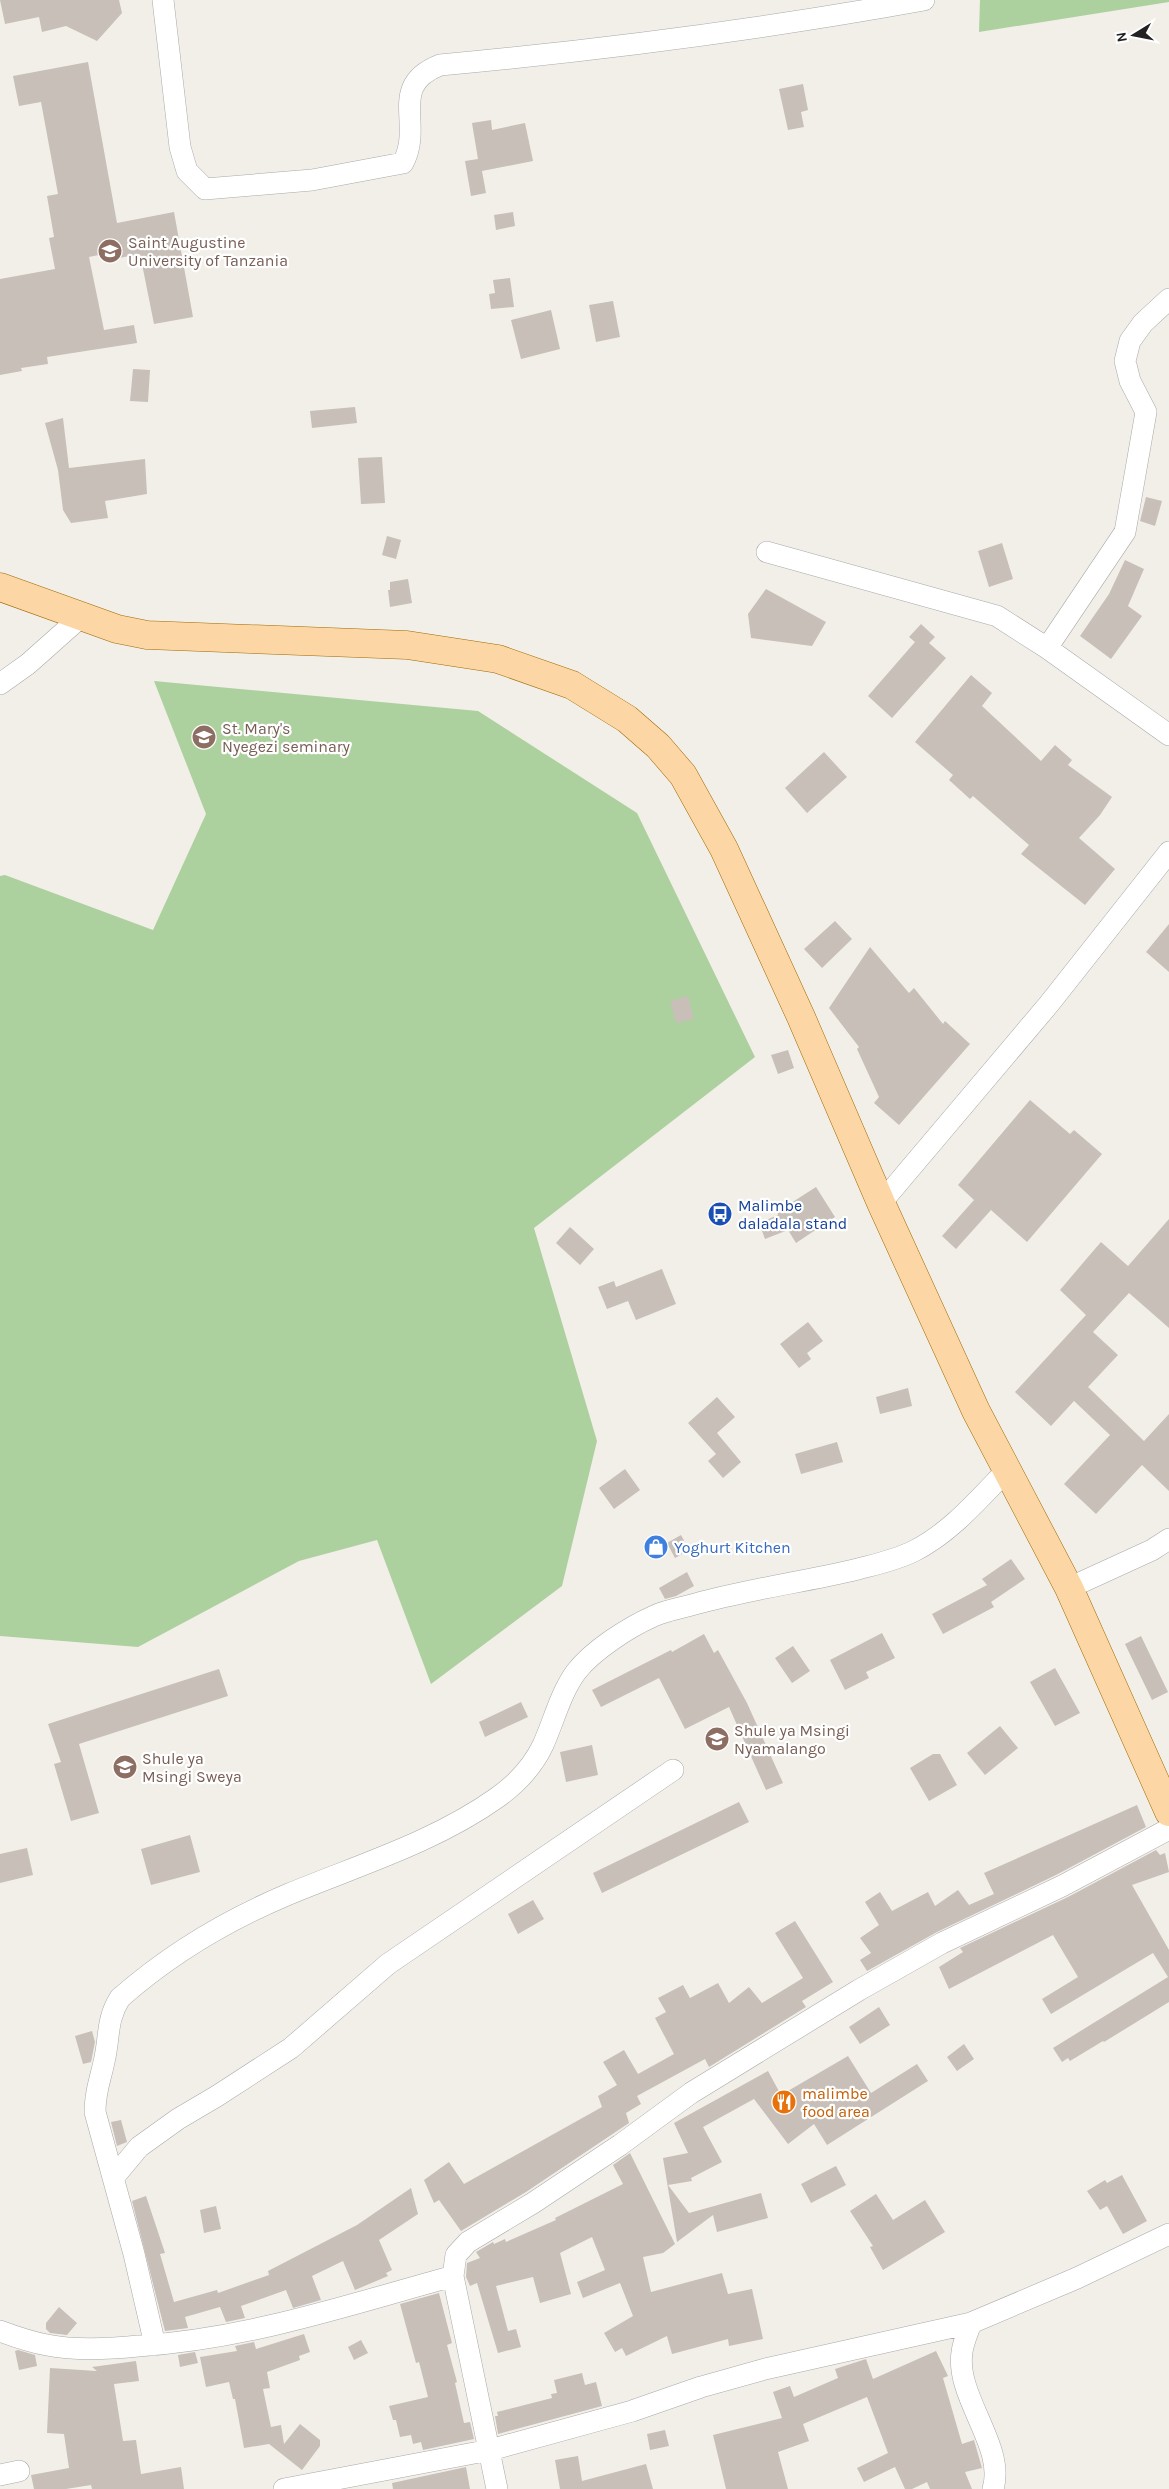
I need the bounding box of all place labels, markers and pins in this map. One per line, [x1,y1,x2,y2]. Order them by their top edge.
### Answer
place label: Saint Augustine University of Tanzania [128,233,288,270]
school or university icon: Saint Augustine University of Tanzania [97,238,123,264]
place label: St. Mary's Nyegezi seminary [222,719,351,756]
school or university icon: St. Mary's Nyegezi seminary [191,724,217,750]
place label: Malimbe daladala stand [738,1196,847,1233]
bus stop icon: Malimbe daladala stand [707,1201,733,1227]
shop icon: Yoghurt Kitchen [643,1534,669,1560]
place label: Yoghurt Kitchen [674,1538,791,1557]
place label: Shule ya Msingi Nyamalango [734,1721,850,1758]
school or university icon: Shule ya Msingi Nyamalango [704,1726,730,1752]
place label: Shule ya Msingi Sweya [142,1749,242,1786]
school or university icon: Shule ya Msingi Sweya [112,1754,138,1780]
place label: malimbe food area [802,2084,870,2121]
restaurant icon: malimbe food area [771,2089,797,2115]

